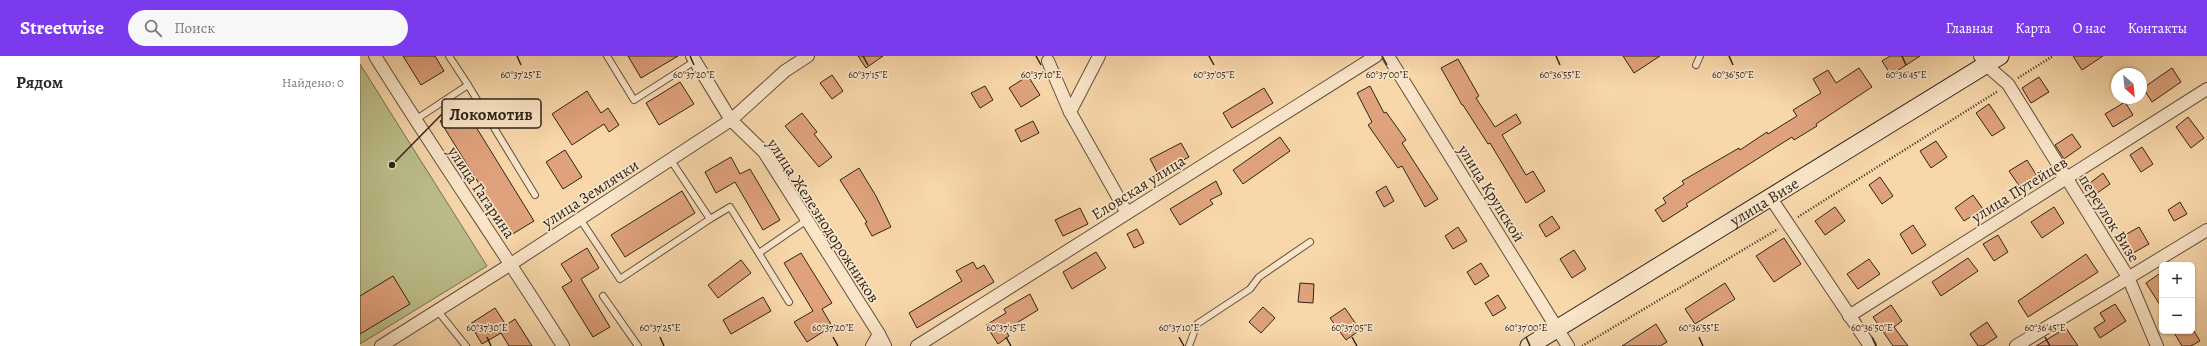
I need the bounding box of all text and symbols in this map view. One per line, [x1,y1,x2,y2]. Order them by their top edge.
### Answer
search box [128,10,408,46]
text: Streetwise [20,15,104,41]
icon: search [142,17,164,39]
text: Поиск [174,18,215,38]
text: Главная [1946,19,1993,38]
text: Карта [2015,19,2051,38]
text: О нас [2073,19,2106,38]
text: Контакты [2128,19,2187,38]
text: 60°37'25"E [500,68,542,81]
text: 60°37'20"E [673,68,715,81]
text: 60°37'15"E [848,68,888,81]
text: 60°37'10"E [1021,68,1061,81]
text: 60°37'05"E [1193,68,1235,81]
text: 60°37'00"E [1366,68,1408,81]
text: 60°36'55"E [1540,68,1581,81]
text: 60°36'50"E [1712,68,1754,81]
text: 60°36'45"E [1885,68,1927,81]
north arrow [2111,68,2147,104]
text: Рядом [16,71,63,94]
text: Найдено: 0 [282,74,344,91]
callout: Локомотив [442,99,541,128]
text: Локомотив [449,103,533,126]
street label: улица Железнодорожников [761,133,885,307]
street label: улица Крупской [1452,140,1530,246]
street label: улица Гагарина [442,141,521,244]
street label: Еловская улица [1087,150,1190,226]
street label: улица Путейцев [1966,151,2072,229]
street label: улица Землячки [537,154,643,234]
street label: переулок Визе [2073,170,2145,267]
street label: улица Визе [1725,173,1803,232]
map controls [2159,262,2195,334]
button: + [2159,262,2195,298]
button: − [2159,298,2195,334]
text: 60°37'30"E [466,321,508,334]
text: 60°37'25"E [639,321,681,334]
text: 60°37'20"E [812,321,854,334]
text: 60°37'15"E [986,321,1026,334]
text: 60°37'10"E [1159,321,1199,334]
text: 60°37'05"E [1331,321,1373,334]
text: 60°37'00"E [1505,321,1547,334]
text: 60°36'55"E [1679,321,1720,334]
text: 60°36'50"E [1851,321,1893,334]
text: 60°36'45"E [2024,321,2066,334]

